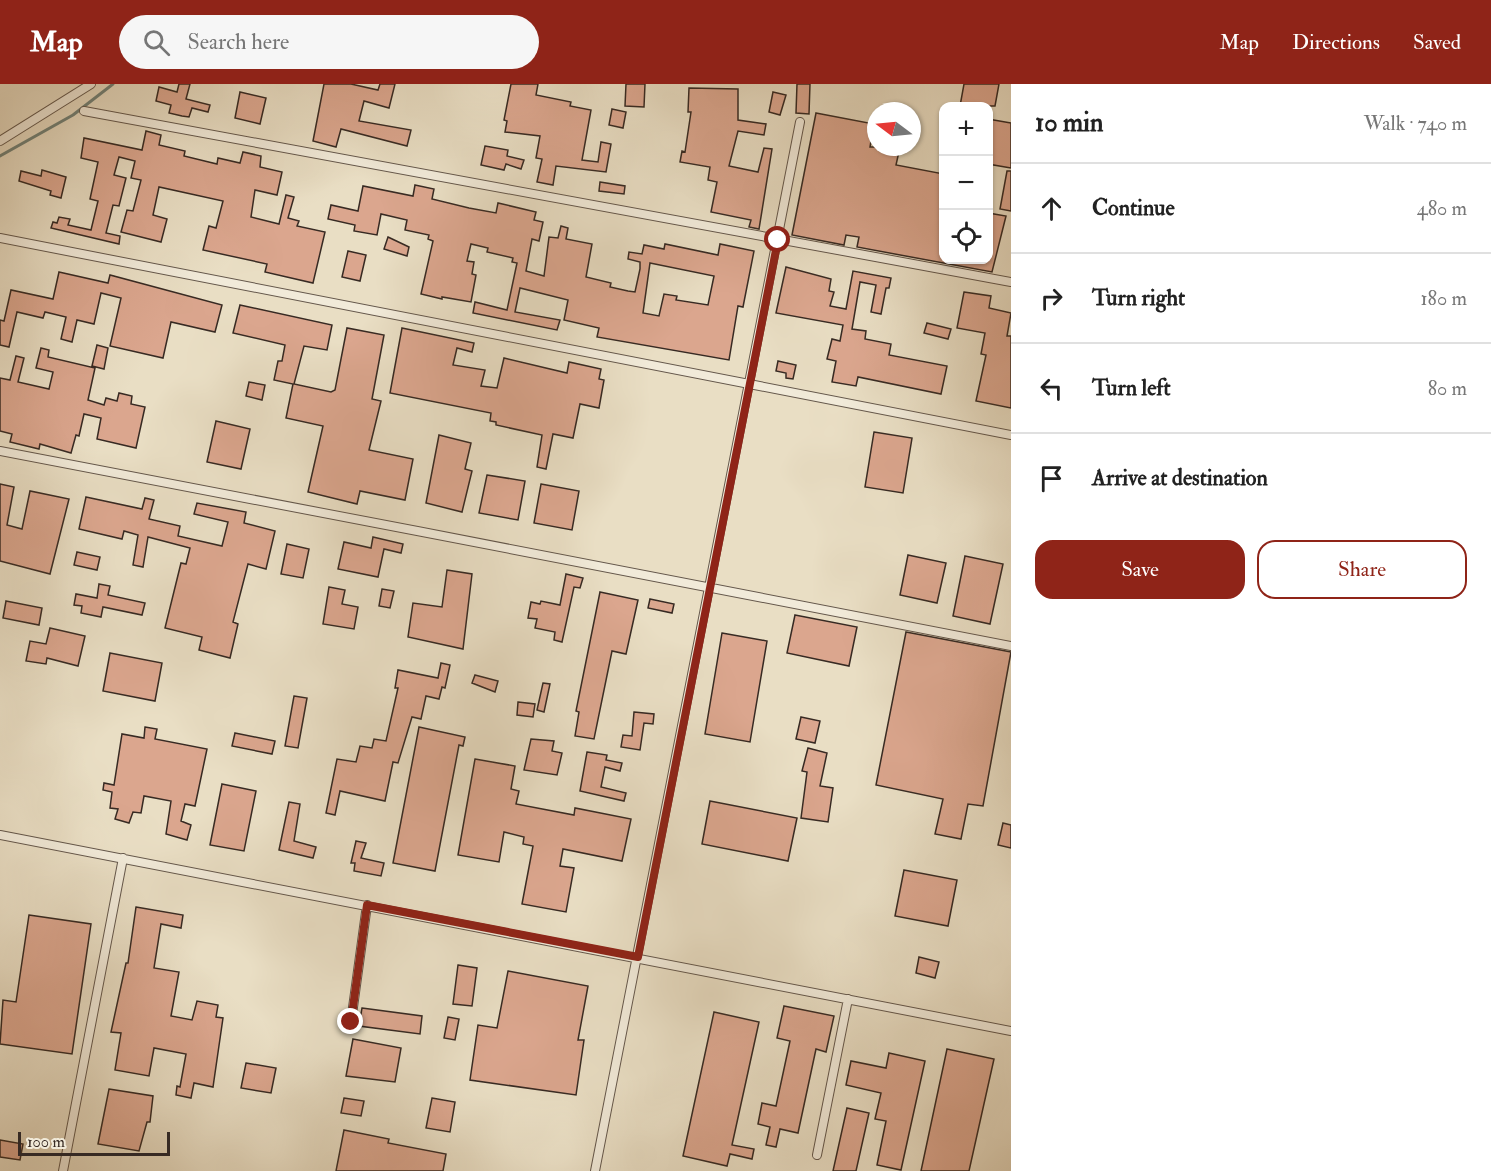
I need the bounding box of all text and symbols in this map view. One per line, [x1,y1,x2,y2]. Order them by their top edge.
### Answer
search box [119,15,539,69]
text: Map [30,25,83,60]
icon: search [140,26,173,59]
text: Search here [188,28,289,56]
text: Map [1219,29,1259,56]
text: Directions [1292,29,1380,56]
text: Saved [1413,29,1461,56]
north arrow [867,102,921,156]
map controls [939,102,993,264]
button: + [939,102,993,156]
text: 10 min [1035,107,1103,139]
text: Walk · 740 m [1364,111,1467,136]
button: − [939,156,993,210]
icon: ahead [1035,192,1068,225]
text: Continue [1092,194,1175,222]
text: 480 m [1417,196,1467,221]
button: locate [939,210,993,264]
route start [764,226,790,252]
icon: right [1035,282,1068,315]
text: Turn right [1092,284,1185,312]
text: 180 m [1420,286,1467,311]
icon: left [1035,372,1068,405]
text: Turn left [1092,374,1171,402]
text: 80 m [1428,376,1467,401]
icon: arrive [1035,462,1068,495]
text: Arrive at destination [1092,464,1268,492]
button: Save [1035,540,1245,599]
button: Share [1257,540,1467,599]
route end [337,1008,363,1034]
scale bar [18,1129,170,1156]
text: 100 m [27,1132,65,1152]

